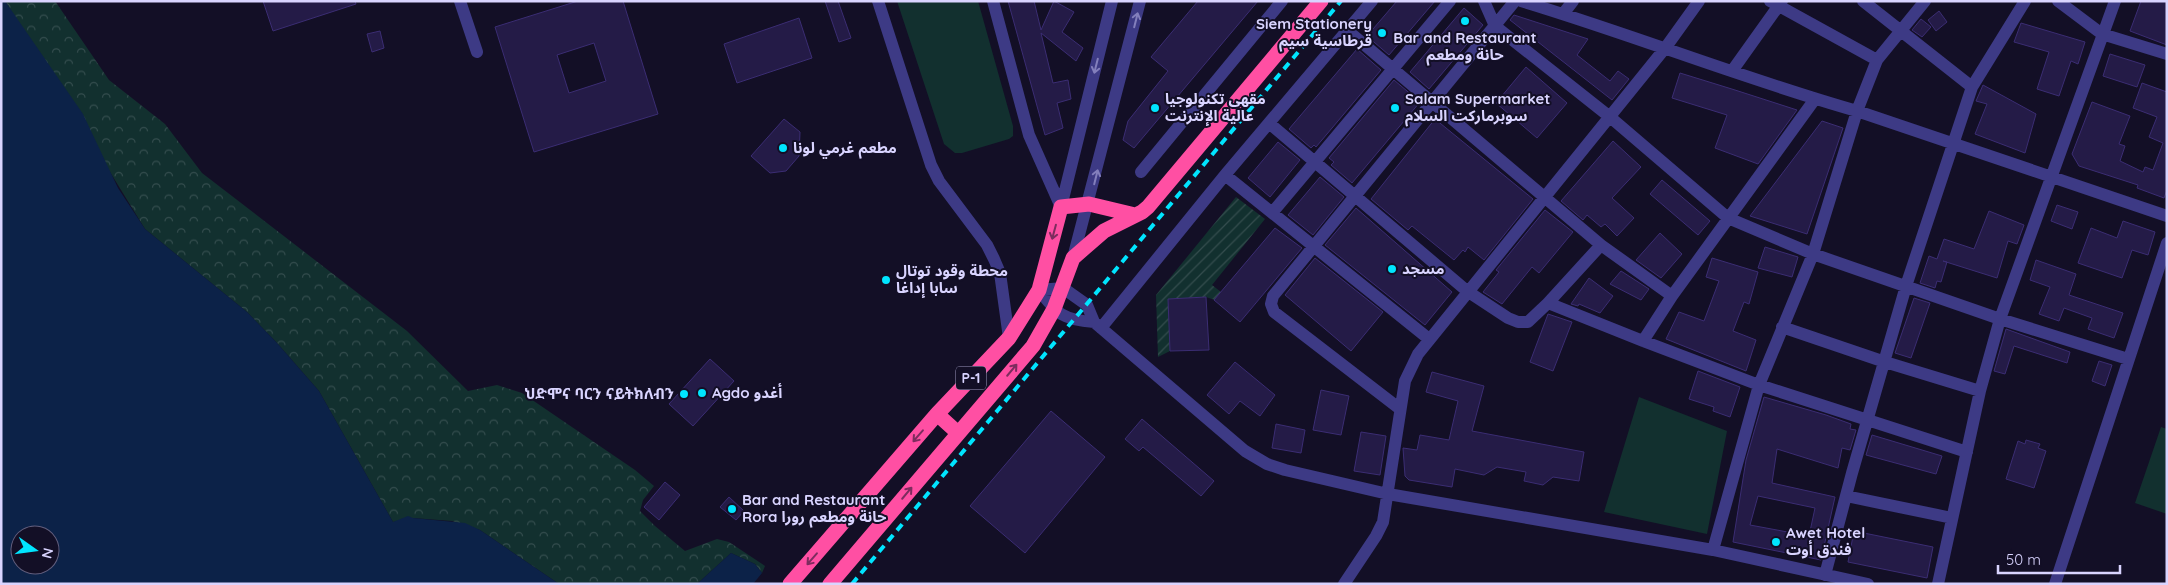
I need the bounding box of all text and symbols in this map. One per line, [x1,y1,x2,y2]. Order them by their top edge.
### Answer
one-way arrow [1132,12,1141,28]
place label: Siem Stationery قرطاسية سيم [1256,14,1372,52]
marker: Bar and Restaurant حانة ومطعم [1459,15,1471,27]
marker: Siem Stationery قرطاسية سيم [1376,27,1388,39]
place label: Bar and Restaurant حانة ومطعم [1393,28,1537,66]
one-way arrow [1091,57,1100,73]
place label: مقهى تكنولوجيا عالية الإنترنت [1165,89,1266,126]
place label: Salam Supermarket سوبرماركت السلام [1405,89,1550,127]
marker: مقهى تكنولوجيا عالية الإنترنت [1149,102,1161,114]
marker: Salam Supermarket سوبرماركت السلام [1389,102,1401,114]
place label: مطعم غرمي لونا [793,138,897,159]
marker: مطعم غرمي لونا [777,142,789,154]
one-way arrow [1091,170,1101,186]
one-way arrow [1049,223,1059,239]
place label: مسجد [1402,259,1444,278]
place label: محطة وقود توتال سابا إداغا [896,261,1008,298]
marker: مسجد [1386,263,1398,275]
marker: محطة وقود توتال سابا إداغا [880,274,892,286]
one-way arrow [1006,363,1018,376]
road number: P-1 [956,366,986,389]
place label: Agdo أغدو [712,383,782,402]
place label: ህድሞና ባርን ናይትክለብን [524,384,674,403]
marker: Agdo أغدو [696,387,708,399]
marker: ህድሞና ባርን ናይትክለብን [678,388,690,400]
one-way arrow [913,429,924,442]
one-way arrow [901,487,912,500]
place label: Bar and Restaurant Rora حانة ومطعم رورا [742,490,887,528]
marker: Bar and Restaurant Rora حانة ومطعم رورا [726,503,738,515]
place label: Awet Hotel فندق أوت [1786,523,1865,559]
north arrow [10,525,60,575]
marker: Awet Hotel فندق أوت [1770,536,1782,548]
scale bar [1998,542,2120,574]
text: N [38,546,58,560]
text: 50 m [2006,550,2041,569]
one-way arrow [806,552,818,565]

